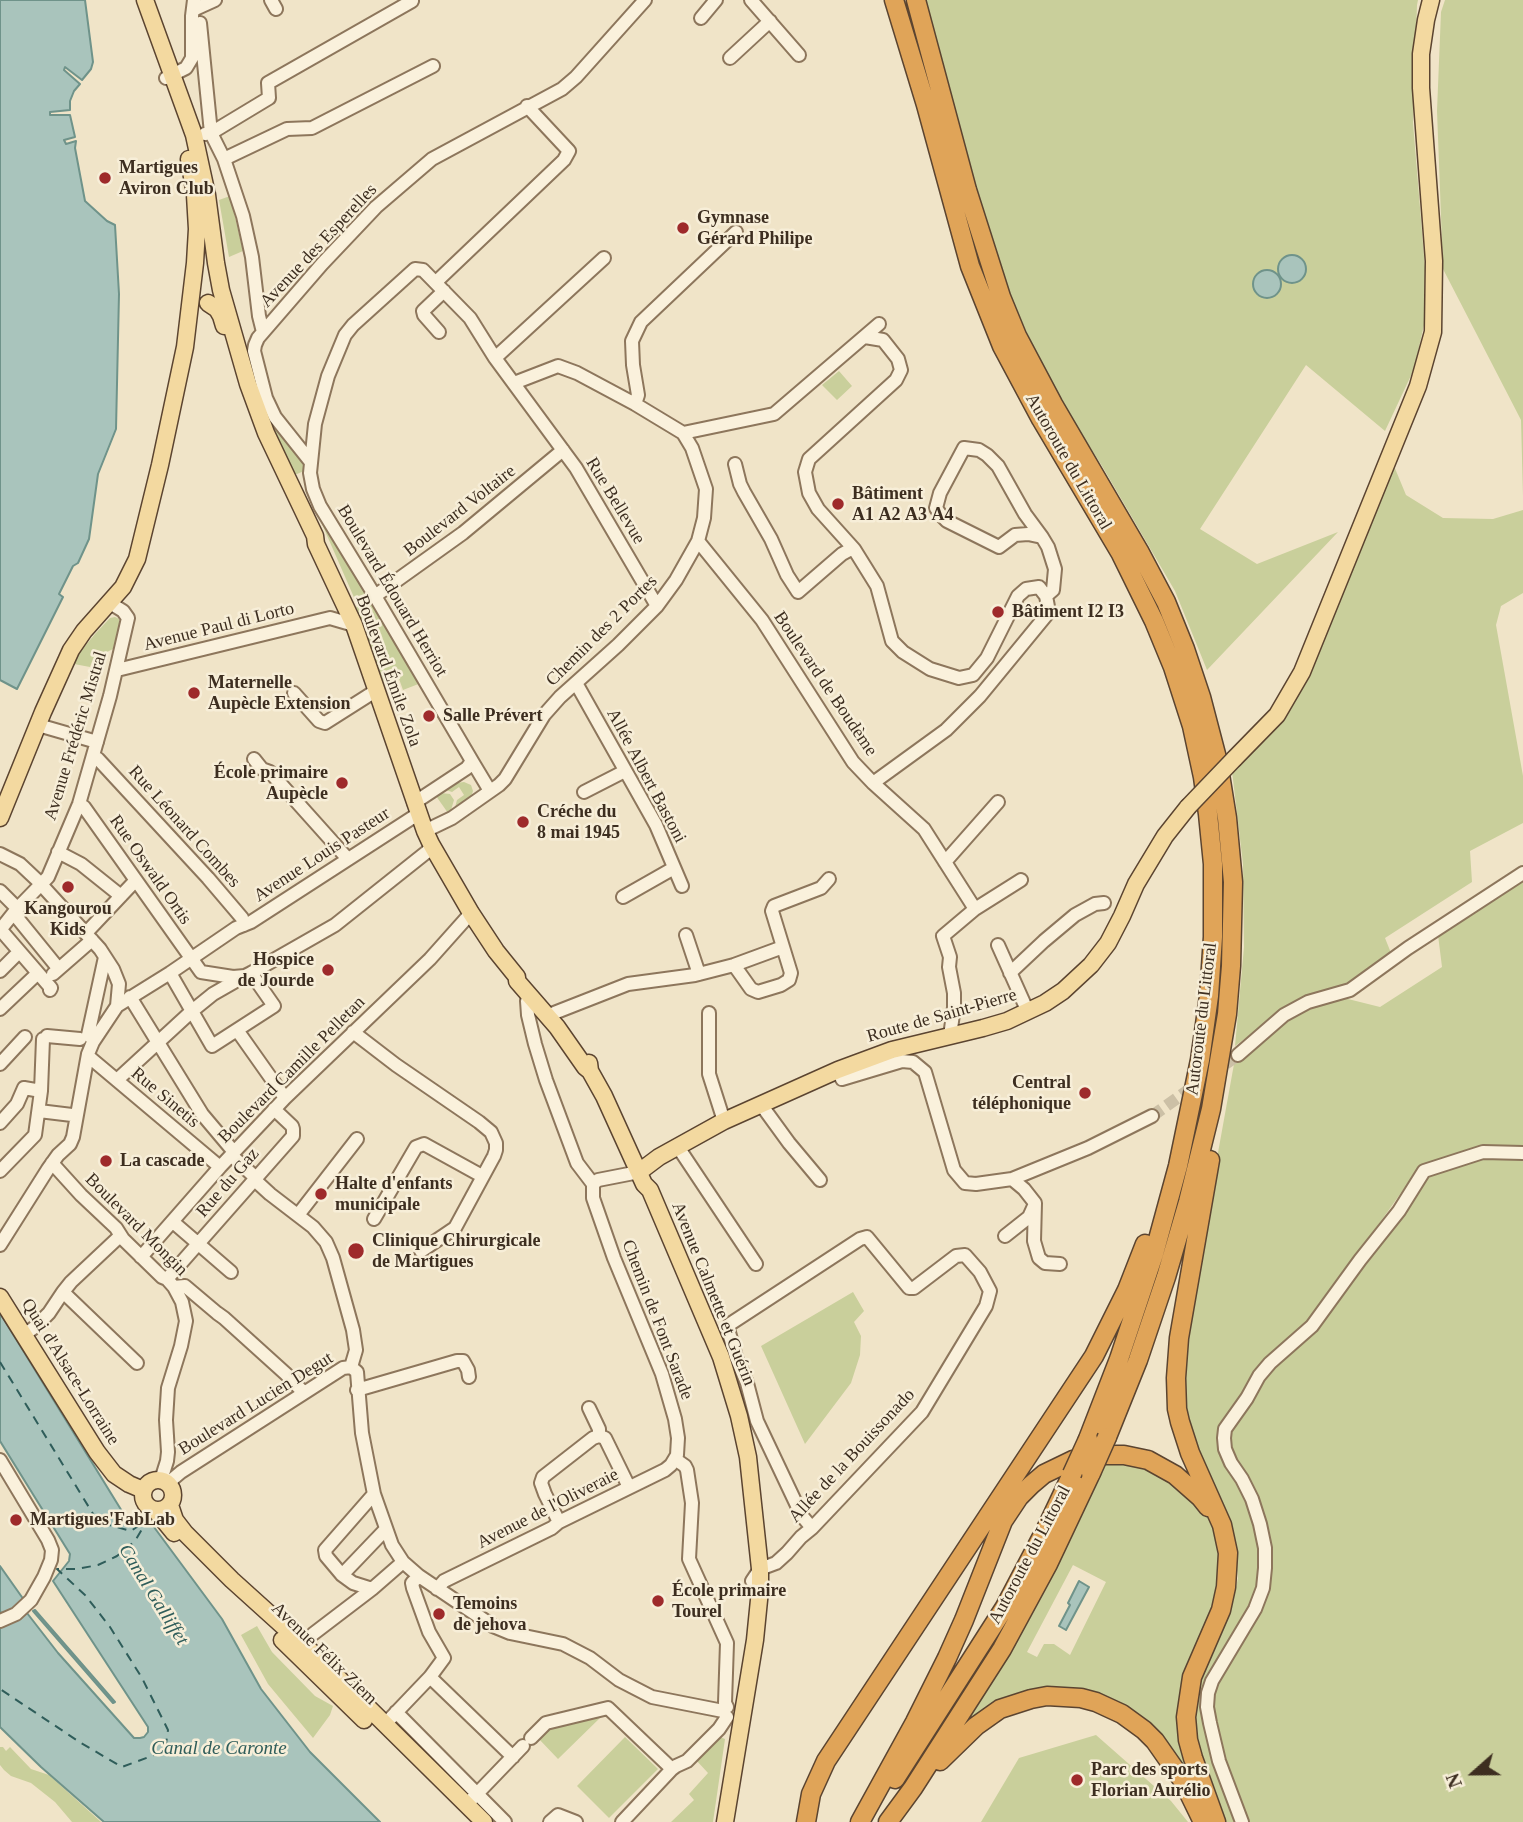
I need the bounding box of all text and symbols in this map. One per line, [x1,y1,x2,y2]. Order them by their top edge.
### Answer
place label: Martigues Aviron Club [119,157,214,200]
marker: Martigues Aviron Club [97,170,113,186]
street label: Avenue des Esperelles [256,180,382,312]
place label: Gymnase Gérard Philipe [697,207,812,249]
marker: Gymnase Gérard Philipe [675,220,691,236]
street label: Autoroute du Littoral [1020,390,1116,534]
street label: Rue Bellevue [581,454,649,548]
street label: Boulevard Voltaire [400,461,520,561]
place label: Bâtiment A1 A2 A3 A4 [852,483,953,526]
marker: Bâtiment A1 A2 A3 A4 [830,496,846,512]
street label: Boulevard Édouard Herriot [332,501,452,681]
street label: Chemin des 2 Portes [542,571,662,691]
street label: Boulevard Émile Zola [350,592,426,750]
street label: Avenue Paul di Lorto [142,598,296,656]
place label: Bâtiment I2 I3 [1012,601,1124,623]
marker: Bâtiment I2 I3 [990,604,1006,620]
street label: Boulevard de Boudème [769,608,881,760]
street label: Avenue Frédéric Mistral [40,649,112,823]
place label: Maternelle Aupècle Extension [208,672,351,714]
marker: Maternelle Aupècle Extension [186,685,202,701]
place label: Salle Prévert [443,705,542,727]
street label: Allée Albert Bastoni [601,705,691,847]
marker: Salle Prévert [421,708,437,724]
street label: Rue Léonard Combes [123,761,245,893]
place label: École primaire Aupècle [214,762,328,804]
marker: École primaire Aupècle [334,775,350,791]
place label: Créche du 8 mai 1945 [537,801,620,844]
street label: Avenue Louis Pasteur [250,803,394,907]
street label: Rue Oswald Ortis [104,811,196,929]
marker: Créche du 8 mai 1945 [515,814,531,830]
marker: Kangourou Kids [60,879,76,895]
place label: Kangourou Kids [24,898,112,940]
street label: Autoroute du Littoral [1182,941,1222,1097]
place label: Hospice de Jourde [237,949,314,992]
marker: Hospice de Jourde [320,962,336,978]
street label: Route de Saint-Pierre [865,984,1019,1048]
street label: Boulevard Camille Pelletan [214,992,370,1148]
street label: Rue Sinetis [126,1063,204,1133]
place label: Central téléphonique [972,1072,1071,1114]
marker: Central téléphonique [1077,1085,1093,1101]
street label: Rue du Gaz [192,1144,264,1222]
place label: La cascade [120,1150,204,1172]
marker: La cascade [98,1153,114,1169]
street label: Boulevard Mongin [80,1169,192,1281]
place label: Halte d'enfants municipale [335,1173,453,1216]
marker: Halte d'enfants municipale [313,1186,329,1202]
street label: Avenue Calmette et Guérin [666,1199,760,1389]
place label: Clinique Chirurgicale de Martigues [372,1230,541,1272]
street label: Chemin de Font Sarade [617,1237,697,1403]
marker: Clinique Chirurgicale de Martigues [346,1241,366,1261]
street label: Quai d'Alsace-Lorraine [16,1295,124,1449]
street label: Boulevard Lucien Degut [175,1348,337,1460]
street label: Allée de la Bouissonado [784,1384,920,1528]
street label: Avenue de l'Oliveraie [474,1464,622,1554]
street label: Autoroute du Littoral [984,1482,1076,1628]
place label: Martigues'FabLab [30,1509,175,1531]
marker: Martigues'FabLab [8,1512,24,1528]
water label: Canal Galliffet [113,1540,193,1650]
place label: École primaire Tourel [672,1580,786,1622]
place label: Temoins de jehova [453,1593,526,1636]
marker: École primaire Tourel [650,1593,666,1609]
street label: Avenue Félix Ziem [267,1598,381,1710]
marker: Temoins de jehova [431,1606,447,1622]
water label: Canal de Caronte [151,1738,287,1760]
north arrow [1439,1738,1509,1808]
place label: Parc des sports Florian Aurélio [1091,1759,1210,1802]
text: N [1442,1771,1466,1791]
marker: Parc des sports Florian Aurélio [1069,1772,1085,1788]

